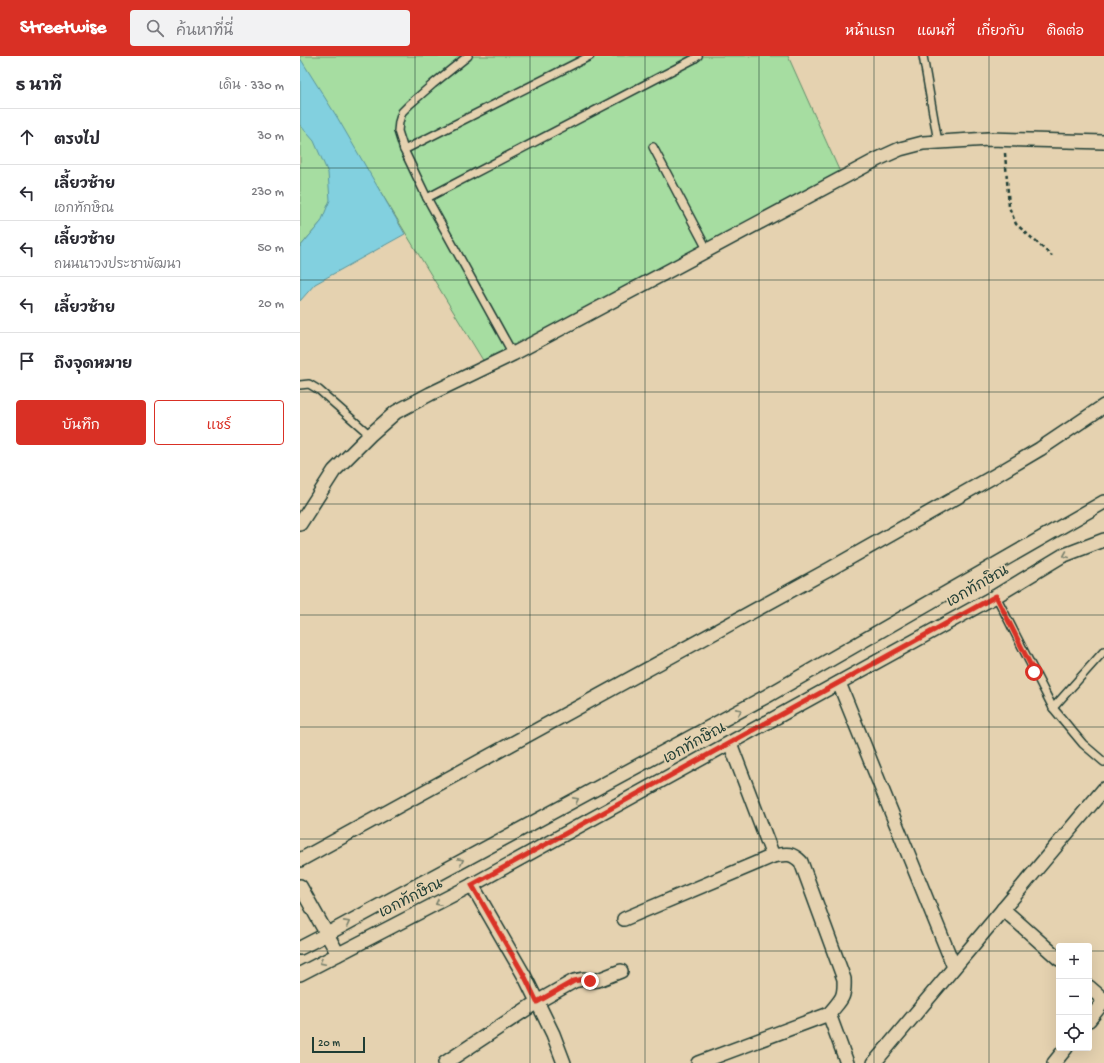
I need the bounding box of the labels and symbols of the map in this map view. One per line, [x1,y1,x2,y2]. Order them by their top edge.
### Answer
one-way arrow [1062,550,1070,558]
street label: เอกทักษิณ [943,560,1013,612]
route start [1025,663,1043,681]
one-way arrow [735,709,743,716]
street label: เอกทักษิณ [660,718,730,769]
one-way arrow [572,797,579,804]
one-way arrow [457,859,465,866]
street label: เอกทักษิณ [375,873,446,923]
one-way arrow [434,898,442,906]
one-way arrow [343,921,350,928]
one-way arrow [319,957,326,965]
route end [581,972,599,990]
scale bar [312,1035,365,1054]

